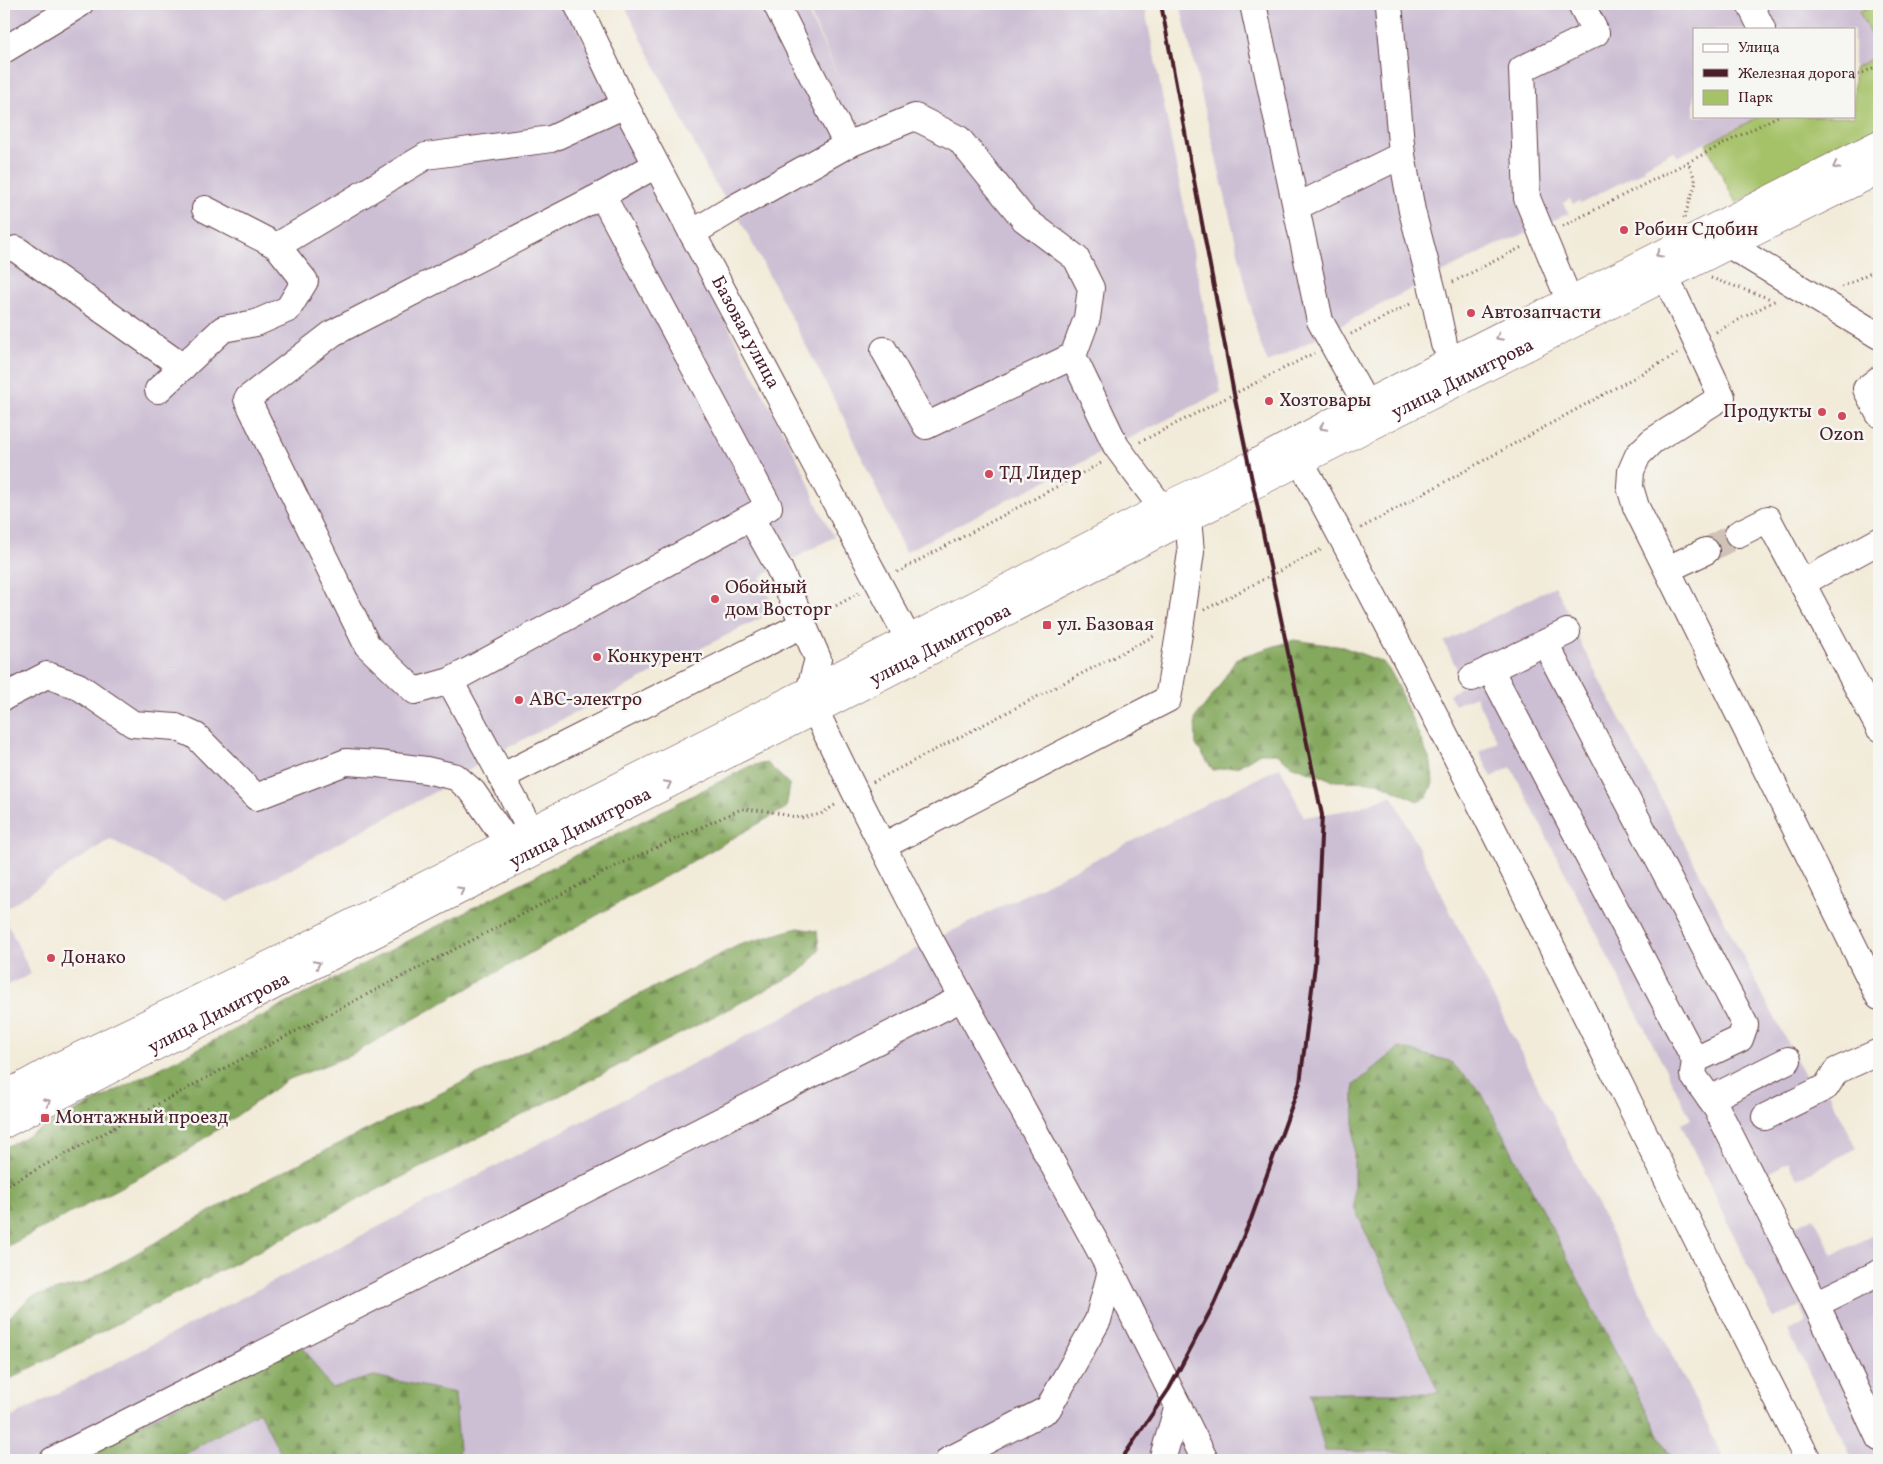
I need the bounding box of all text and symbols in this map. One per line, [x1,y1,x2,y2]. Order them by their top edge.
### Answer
legend [1693,28,1856,118]
text: Улица [1738,38,1780,59]
text: Железная дорога [1738,64,1855,85]
text: Парк [1738,88,1773,109]
one-way arrow [1832,160,1841,170]
place label: Робин Сдобин [1634,217,1758,243]
marker: Робин Сдобин [1618,224,1630,236]
one-way arrow [1655,248,1664,258]
street label: Базовая улица [704,271,786,394]
place label: Автозапчасти [1481,300,1601,326]
marker: Автозапчасти [1465,307,1477,319]
one-way arrow [1495,331,1504,341]
street label: улица Димитрова [1387,332,1538,426]
place label: Хозтовары [1279,388,1371,414]
marker: Хозтовары [1263,395,1275,407]
place label: Продукты [1723,399,1812,425]
marker: Продукты [1816,406,1828,418]
marker: Ozon [1836,410,1848,422]
one-way arrow [1320,421,1329,431]
place label: Ozon [1820,422,1864,448]
place label: ТД Лидер [999,461,1082,487]
marker: ТД Лидер [983,468,995,480]
place label: Обойный дом Восторг [725,575,832,623]
marker: Обойный дом Восторг [709,593,721,605]
street label: улица Димитрова [865,598,1016,693]
place label: ул. Базовая [1057,612,1154,638]
marker: ул. Базовая [1041,619,1053,631]
place label: Конкурент [607,644,702,670]
marker: Конкурент [591,651,603,663]
place label: АВС-электро [529,687,642,713]
marker: АВС-электро [513,694,525,706]
one-way arrow [663,780,672,790]
street label: улица Димитрова [505,781,656,875]
one-way arrow [456,886,465,896]
place label: Донако [61,945,126,971]
marker: Донако [45,952,57,964]
one-way arrow [311,960,320,970]
street label: улица Димитрова [144,966,295,1061]
one-way arrow [42,1098,51,1108]
place label: Монтажный проезд [55,1105,228,1131]
marker: Монтажный проезд [39,1112,51,1124]

